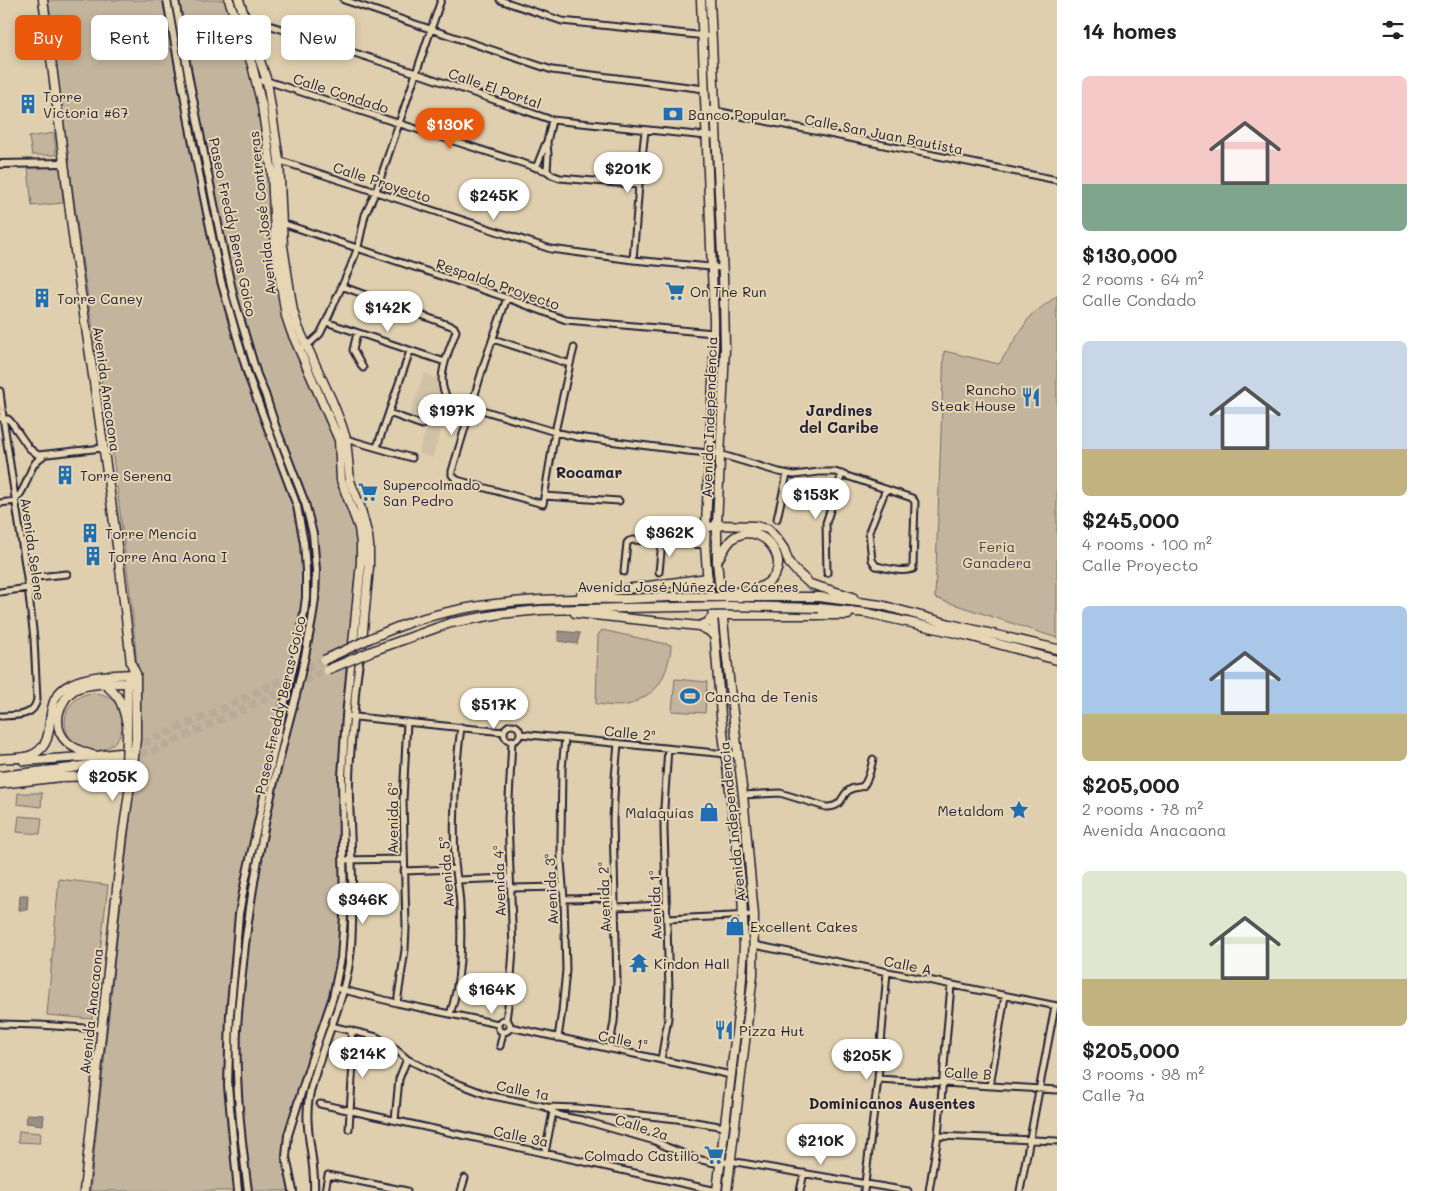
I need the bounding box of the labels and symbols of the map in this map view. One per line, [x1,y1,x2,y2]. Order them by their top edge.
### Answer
street label: Calle El Portal [446,63,544,113]
street label: Calle Condado [291,69,391,117]
place label: Torre Victoria #67 [43,87,129,122]
building icon: Torre Victoria #67 [17,93,39,115]
bank icon: Banco Popular [662,103,684,125]
place label: Banco Popular [688,105,787,124]
pin: $130K [415,108,485,150]
street label: Calle San Juan Bautista [803,109,965,159]
street label: Avenida José Contreras [244,130,280,296]
street label: Paseo Freddy Beras Goico [205,136,261,318]
pin: $201K [593,152,663,194]
street label: Calle Proyecto [331,157,433,207]
pin: $245K [459,178,529,221]
street label: Respaldo Proyecto [434,254,562,314]
supermarket icon: On The Run [664,280,686,302]
place label: On The Run [690,282,767,301]
building icon: Torre Caney [31,287,53,309]
place label: Torre Caney [57,289,143,308]
pin: $142K [353,290,423,333]
street label: Avenida Anacaona [89,325,125,453]
street label: Avenida Independencia [697,336,721,498]
place label: Rancho Steak House [931,380,1016,415]
restaurant icon: Rancho Steak House [1020,386,1042,408]
pin: $197K [417,394,487,436]
district label: Jardines del Caribe [799,400,879,437]
district label: Rocamar [556,462,622,482]
building icon: Torre Serena [54,464,76,486]
place label: Torre Serena [80,466,172,485]
place label: Supercolmado San Pedro [383,475,480,510]
pin: $153K [781,478,851,520]
supermarket icon: Supercolmado San Pedro [357,481,379,503]
street label: Avenida Selene [16,496,50,602]
pin: $362K [635,516,705,558]
building icon: Torre Mencia [79,522,101,544]
place label: Torre Mencia [105,524,197,543]
park label: Feria Ganadera [963,537,1031,572]
building icon: Torre Ana Aona I [82,545,104,567]
place label: Torre Ana Aona I [108,547,227,566]
street label: Avenida José Núñez de Cáceres [577,577,799,596]
street label: Paseo Freddy Beras Goico [250,614,310,796]
sports icon: Cancha de Tenis [679,685,701,707]
place label: Cancha de Tenis [705,687,818,706]
pin: $517K [459,688,529,730]
street label: Calle 2ª [603,721,657,745]
street label: Avenida Independencia [714,741,750,903]
pin: $205K [78,760,148,802]
street label: Avenida 6ª [383,782,402,854]
place icon: Metaldom [1008,799,1030,821]
shop icon: Malaquías [698,801,720,823]
place label: Metaldom [937,801,1004,820]
place label: Malaquías [625,803,694,822]
street label: Avenida 5ª [434,836,458,908]
street label: Avenida 4ª [488,845,510,917]
street label: Avenida 3ª [540,853,562,925]
street label: Avenida 2ª [593,861,615,933]
street label: Avenida 1ª [644,870,666,940]
pin: $346K [328,882,398,925]
shop icon: Excellent Cakes [724,915,746,937]
place label: Excellent Cakes [750,917,858,936]
street label: Avenida Anacaona [75,947,107,1075]
street label: Calle A [882,951,934,979]
temple icon: Kindon Hall [628,952,650,974]
place label: Kindon Hall [654,954,730,973]
pin: $164K [457,972,527,1015]
restaurant icon: Pizza Hut [713,1019,735,1041]
place label: Pizza Hut [739,1021,804,1040]
street label: Calle 1ª [597,1025,650,1055]
pin: $214K [328,1036,398,1079]
pin: $205K [832,1038,902,1081]
street label: Calle B [944,1062,992,1084]
street label: Calle 1a [495,1076,551,1104]
district label: Dominicanos Ausentes [809,1093,975,1113]
street label: Calle 2a [613,1109,671,1145]
street label: Calle 3a [492,1121,550,1151]
pin: $210K [786,1124,856,1166]
supermarket icon: Colmado Castillo [703,1144,725,1166]
place label: Colmado Castillo [584,1146,699,1165]

